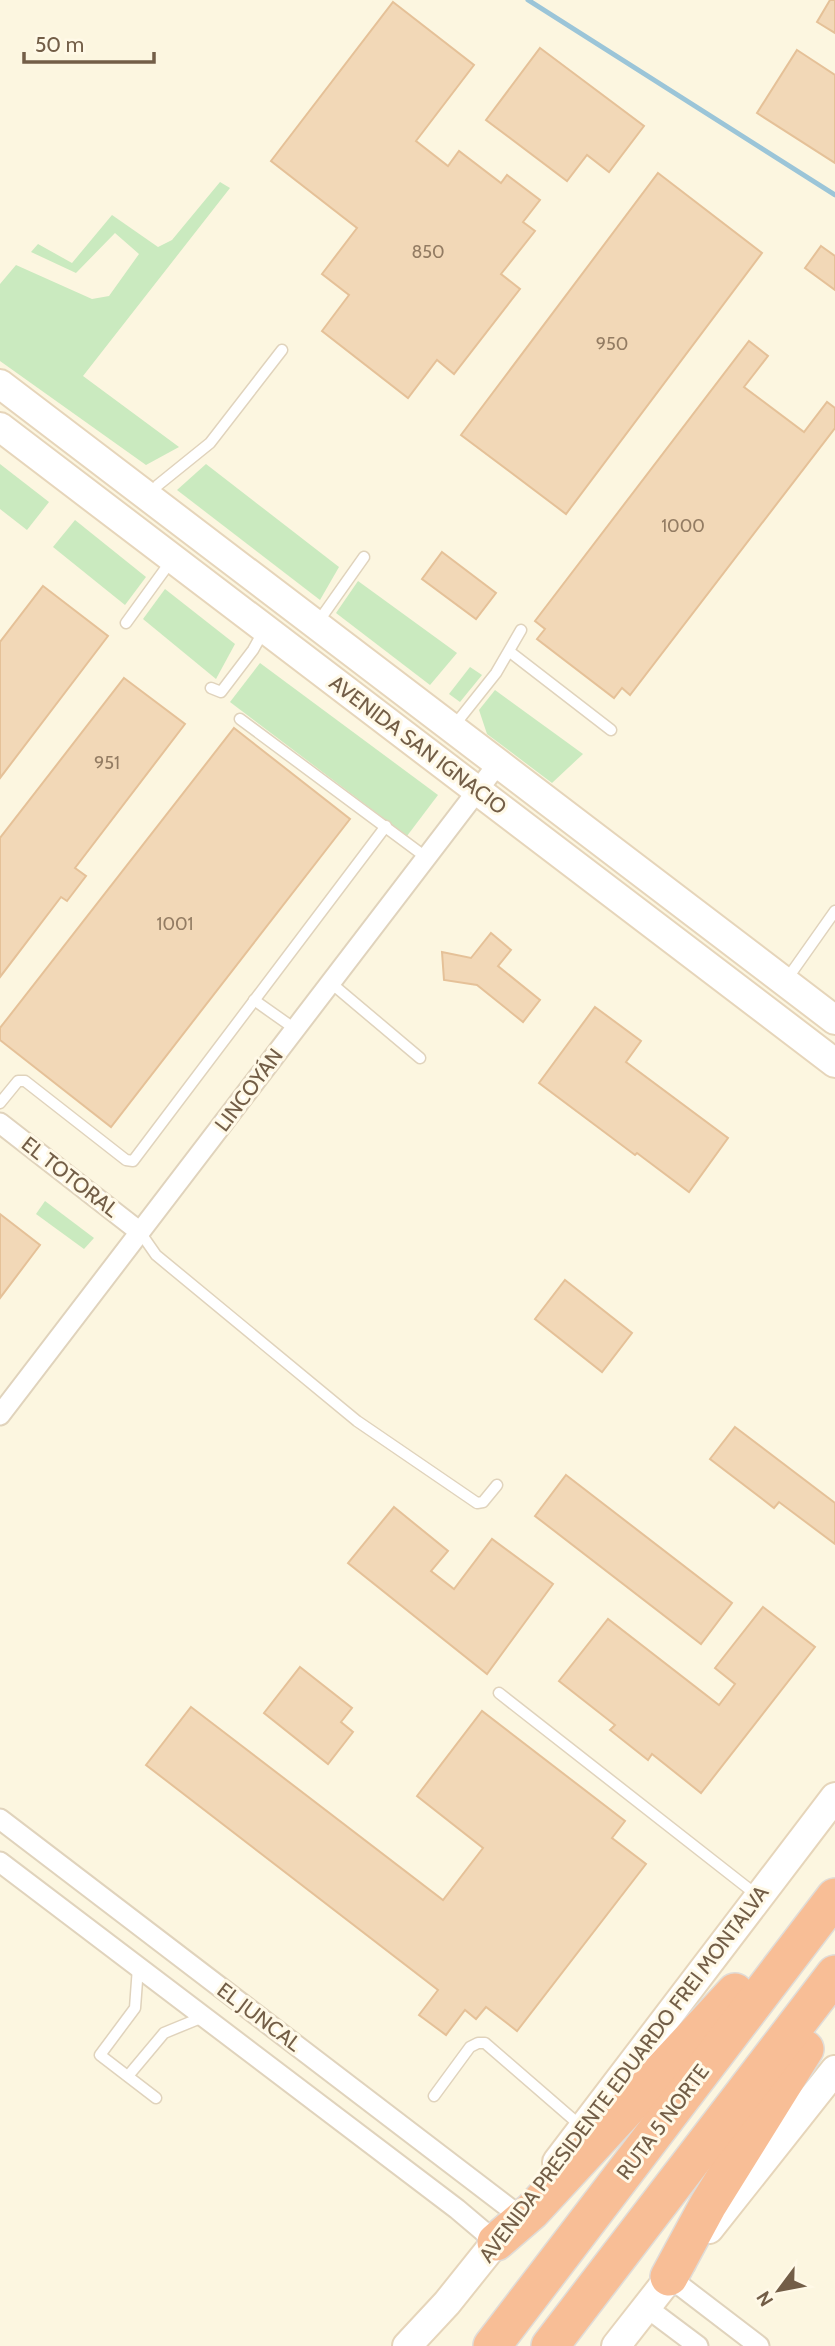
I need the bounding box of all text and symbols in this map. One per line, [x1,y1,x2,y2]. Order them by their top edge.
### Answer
scale bar [24,21,154,65]
text: 50 m [35,32,84,57]
house number: 850 [411,241,445,263]
house number: 950 [596,333,628,355]
house number: 1000 [661,515,705,537]
street label: AVENIDA SAN IGNACIO [325,670,512,819]
house number: 951 [94,752,120,774]
house number: 1001 [157,913,193,935]
street label: LINCOYÁN [209,1043,288,1136]
street label: EL TOTORAL [17,1131,124,1223]
street label: AVENIDA PRESIDENTE EDUARDO FREI MONTALVA [474,1880,774,2267]
street label: EL JUNCAL [212,1977,307,2057]
street label: RUTA 5 NORTE [611,2059,714,2184]
north arrow [744,2255,814,2325]
text: N [752,2287,778,2311]

